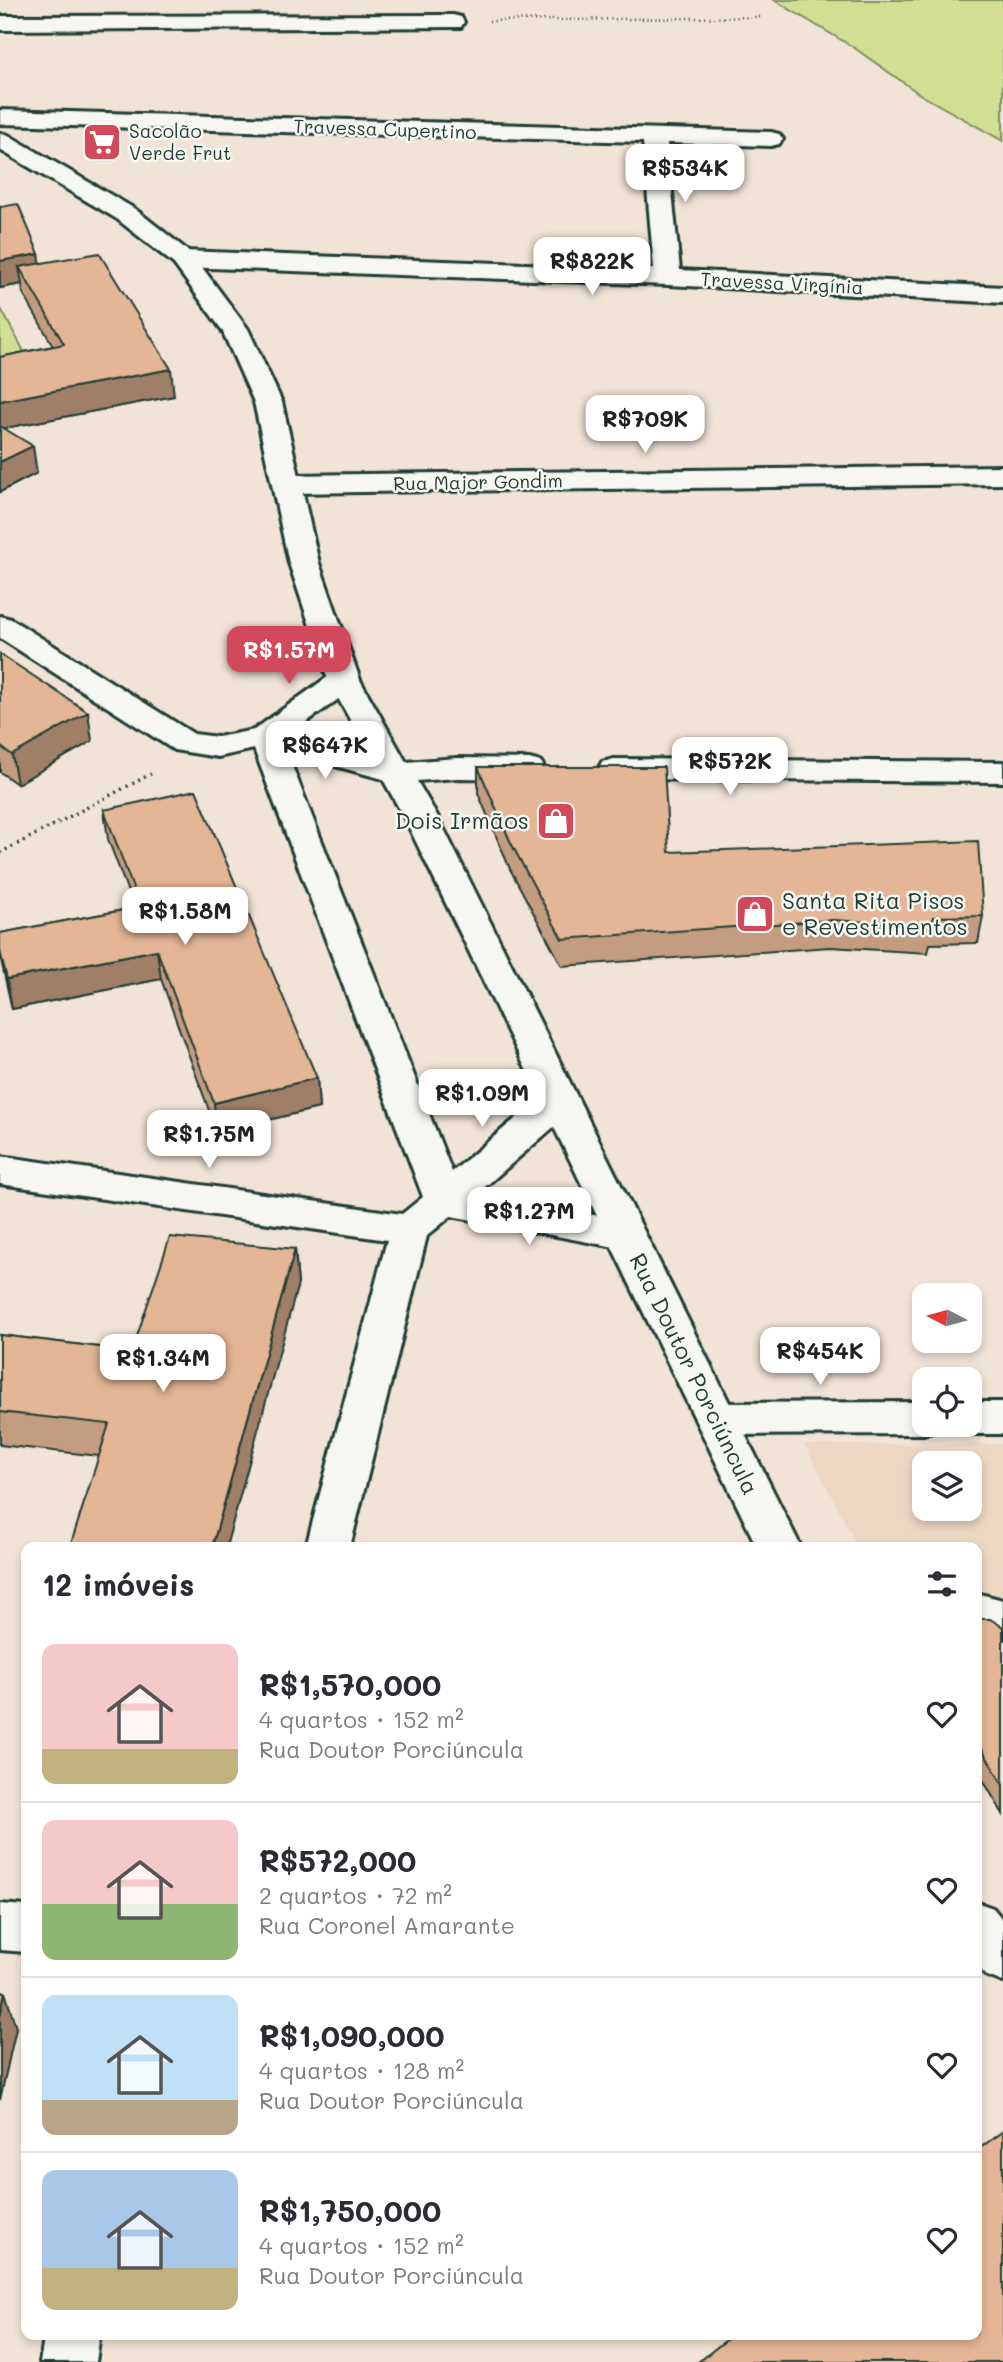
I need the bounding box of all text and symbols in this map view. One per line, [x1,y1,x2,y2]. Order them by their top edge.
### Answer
street label: Travessa Cupertino [293,113,477,144]
place label: Sacolão Verde Frut [129,118,231,165]
supermarket icon: Sacolão Verde Frut [81,121,123,163]
pin: R$534K [628,144,742,204]
text: R$534K [641,152,729,182]
pin: R$822K [535,238,649,297]
text: R$822K [549,245,635,275]
street label: Travessa Virgínia [700,266,864,299]
pin: R$709K [588,396,702,455]
text: R$709K [602,403,688,433]
street label: Rua Major Gondim [393,468,563,495]
pin: R$1.57M [224,626,354,686]
text: R$1.57M [243,634,335,664]
pin: R$647K [268,722,382,781]
text: R$647K [282,729,368,759]
pin: R$572K [673,738,787,797]
text: R$572K [688,745,772,775]
shop icon: Dois Irmãos [535,800,577,842]
place label: Dois Irmãos [395,805,529,835]
place label: Santa Rita Pisos e Revestimentos [782,885,968,941]
pin: R$1.58M [120,888,250,947]
shop icon: Santa Rita Pisos e Revestimentos [734,893,776,935]
text: R$1.58M [138,895,232,925]
pin: R$1.09M [417,1070,547,1129]
text: R$1.09M [435,1077,529,1107]
pin: R$1.75M [144,1110,274,1170]
text: R$1.75M [163,1118,255,1148]
pin: R$1.27M [464,1188,594,1247]
text: R$1.27M [483,1195,575,1225]
street label: Rua Doutor Porciúncula [623,1248,766,1499]
north arrow [912,1283,982,1353]
map controls [912,1283,982,1521]
pin: R$454K [763,1328,877,1387]
pin: R$1.34M [98,1334,228,1394]
text: R$454K [776,1335,864,1365]
text: R$1.34M [116,1342,210,1372]
button: locate [912,1367,982,1437]
button: layers [912,1451,982,1521]
text: 12 imóveis [42,1564,194,1604]
icon: filters [923,1565,961,1603]
text: R$1,570,000 [259,1664,441,1704]
icon: home [98,1672,182,1756]
icon: heart [923,1695,961,1733]
text: 4 quartos · 152 m² [259,1704,464,1734]
text: Rua Doutor Porciúncula [259,1734,524,1764]
text: R$572,000 [259,1840,416,1880]
icon: home [98,1848,182,1932]
icon: heart [923,1871,961,1909]
text: 2 quartos · 72 m² [259,1880,452,1910]
text: Rua Coronel Amarante [259,1910,515,1940]
text: R$1,090,000 [259,2015,445,2055]
icon: home [98,2023,182,2107]
icon: heart [923,2046,961,2084]
text: 4 quartos · 128 m² [259,2055,464,2085]
text: Rua Doutor Porciúncula [259,2085,524,2115]
text: R$1,750,000 [259,2190,441,2230]
icon: home [98,2198,182,2282]
icon: heart [923,2221,961,2259]
text: 4 quartos · 152 m² [259,2230,464,2260]
text: Rua Doutor Porciúncula [259,2260,524,2290]

